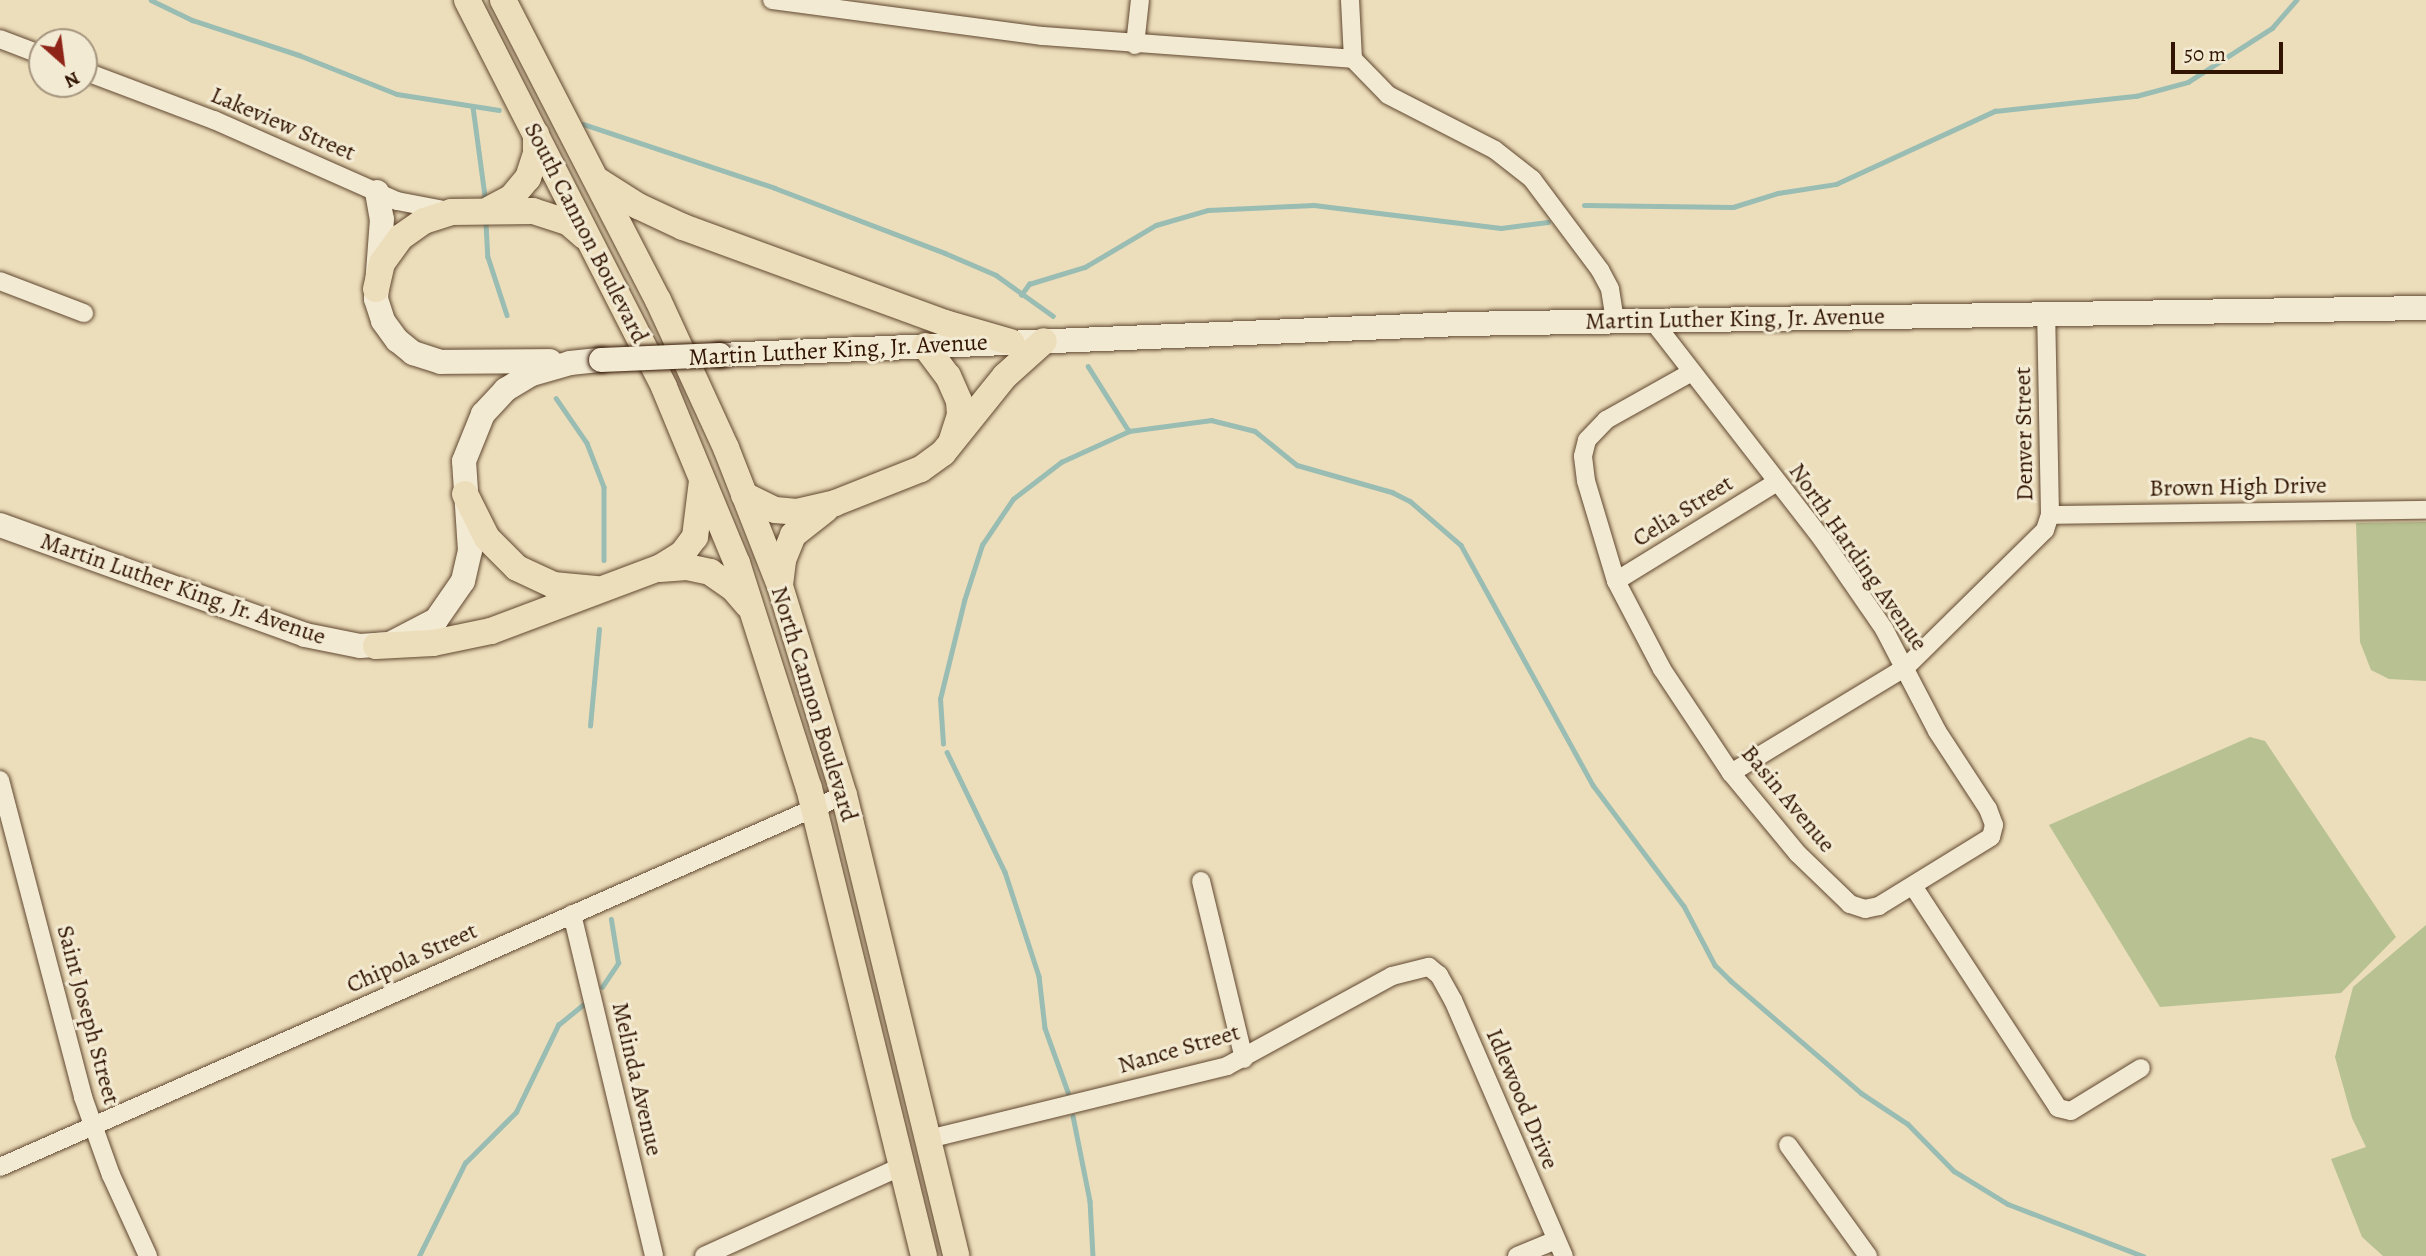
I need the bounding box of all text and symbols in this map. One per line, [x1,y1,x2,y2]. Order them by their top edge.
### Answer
north arrow [28,28,98,98]
scale bar [2174,28,2286,72]
text: 50 m [2184,40,2226,68]
text: N [60,65,84,95]
street label: Lakeview Street [206,81,360,167]
street label: South Cannon Boulevard [518,118,654,348]
street label: Martin Luther King, Jr. Avenue [1584,302,1886,336]
street label: Martin Luther King, Jr. Avenue [687,328,989,372]
street label: Denver Street [2008,367,2040,501]
street label: North Harding Avenue [1782,458,1934,656]
street label: Celia Street [1628,469,1738,553]
street label: Brown High Drive [2149,471,2327,503]
street label: Martin Luther King, Jr. Avenue [36,526,330,652]
street label: North Cannon Boulevard [764,583,864,825]
street label: Basin Avenue [1735,739,1841,859]
street label: Chipola Street [342,916,482,1000]
street label: Saint Joseph Street [50,922,126,1108]
street label: Melinda Avenue [605,999,669,1159]
street label: Nance Street [1115,1018,1243,1080]
street label: Idlewood Drive [1480,1025,1564,1173]

